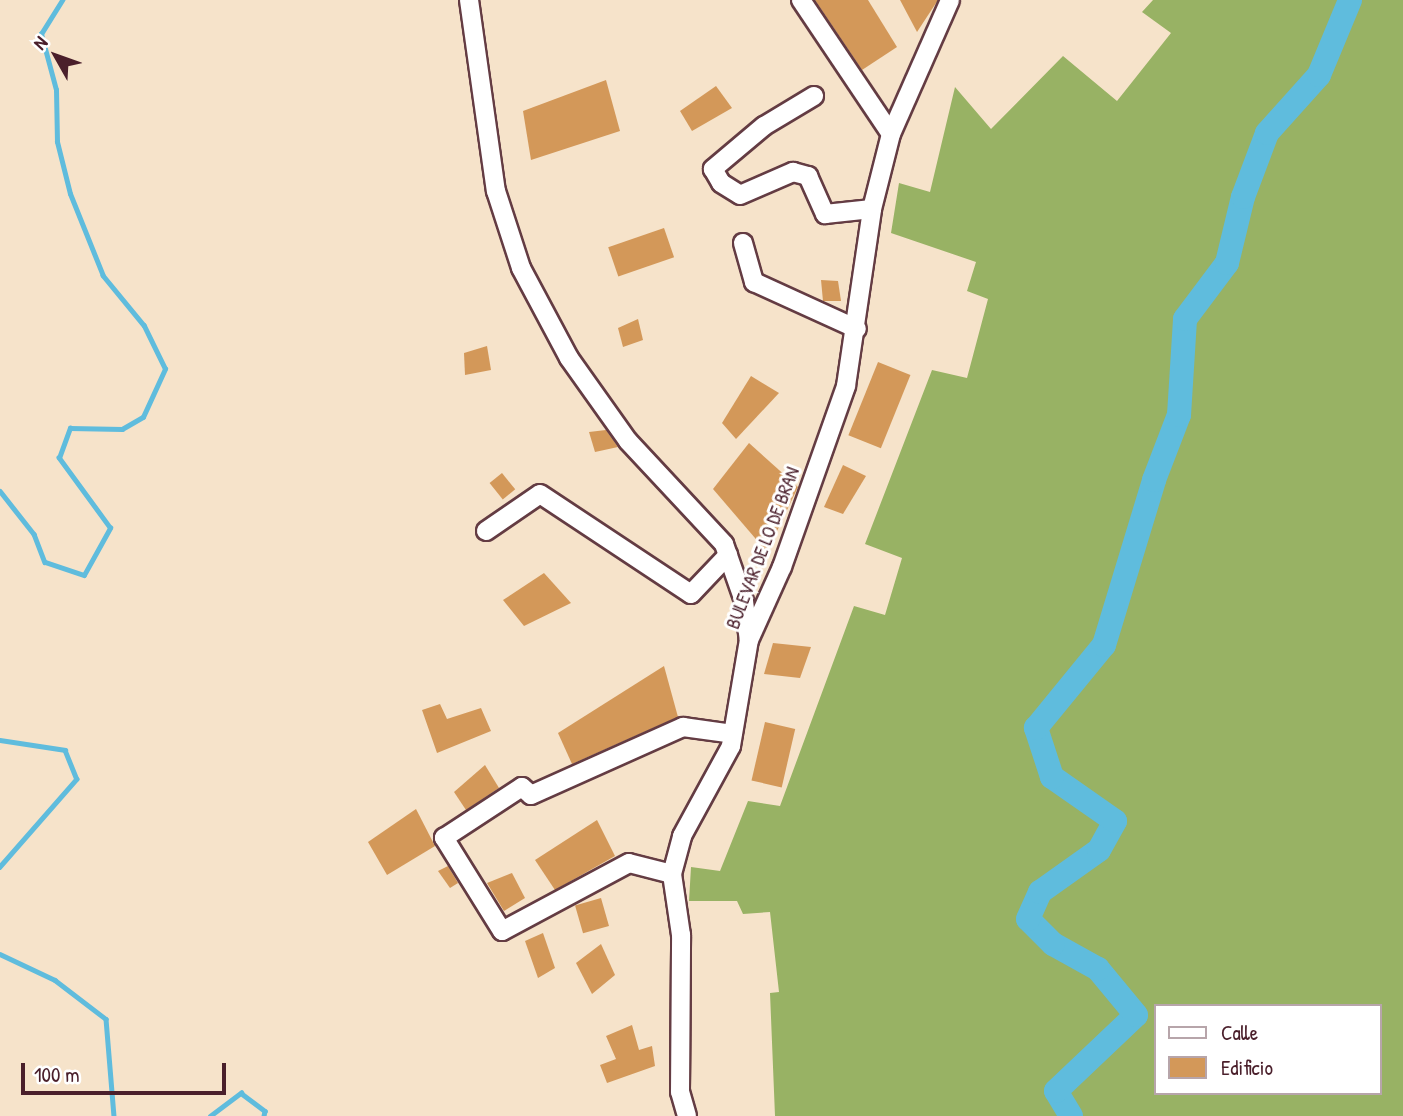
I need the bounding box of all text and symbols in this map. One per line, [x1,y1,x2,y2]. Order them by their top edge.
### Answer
north arrow [21,21,91,91]
text: N [27,30,53,55]
street label: BULEVAR DE LO DE BRAN [722,464,804,632]
legend [1154,1004,1382,1095]
text: Calle [1221,1018,1258,1047]
scale bar [24,1050,229,1094]
text: Edificio [1221,1053,1273,1082]
text: 100 m [34,1060,80,1089]

